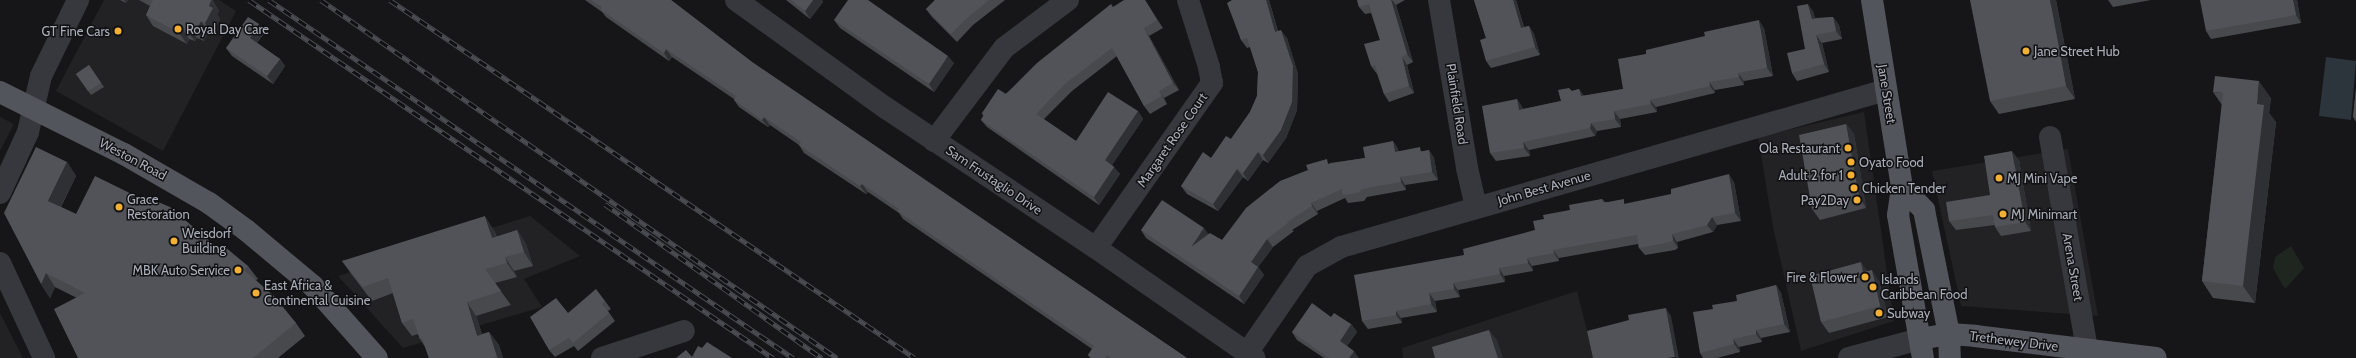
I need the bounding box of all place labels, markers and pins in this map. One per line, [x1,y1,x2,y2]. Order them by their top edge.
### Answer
place label: Royal Day Care [186,21,269,37]
place label: GT Fine Cars [41,23,110,39]
marker: Royal Day Care [173,24,183,34]
marker: GT Fine Cars [113,26,123,36]
place label: Jane Street Hub [2034,43,2120,59]
marker: Jane Street Hub [2021,46,2031,56]
place label: Ola Restaurant [1759,140,1840,156]
marker: Ola Restaurant [1843,143,1853,153]
place label: Oyato Food [1859,154,1924,170]
marker: Oyato Food [1846,157,1856,167]
place label: Adult 2 for 1 [1778,167,1843,183]
marker: Adult 2 for 1 [1846,170,1856,180]
place label: MJ Mini Vape [2007,170,2077,186]
marker: MJ Mini Vape [1994,173,2004,183]
place label: Chicken Tender [1862,180,1946,196]
marker: Chicken Tender [1849,183,1859,193]
place label: Grace Restoration [127,192,190,223]
place label: Pay2Day [1801,192,1849,208]
marker: Pay2Day [1852,195,1862,205]
marker: Grace Restoration [114,202,124,212]
place label: MJ Minimart [2011,206,2077,222]
marker: MJ Minimart [1998,209,2008,219]
place label: Weisdorf Building [182,226,231,257]
marker: Weisdorf Building [169,236,179,246]
place label: MBK Auto Service [132,262,230,278]
marker: MBK Auto Service [233,265,243,275]
place label: Fire & Flower [1786,269,1857,285]
marker: Fire & Flower [1860,272,1870,282]
place label: Islands Caribbean Food [1881,272,1967,303]
place label: East Africa & Continental Cuisine [264,278,370,309]
marker: Islands Caribbean Food [1868,282,1878,292]
marker: East Africa & Continental Cuisine [251,288,261,298]
place label: Subway [1887,305,1930,321]
marker: Subway [1874,308,1884,318]

